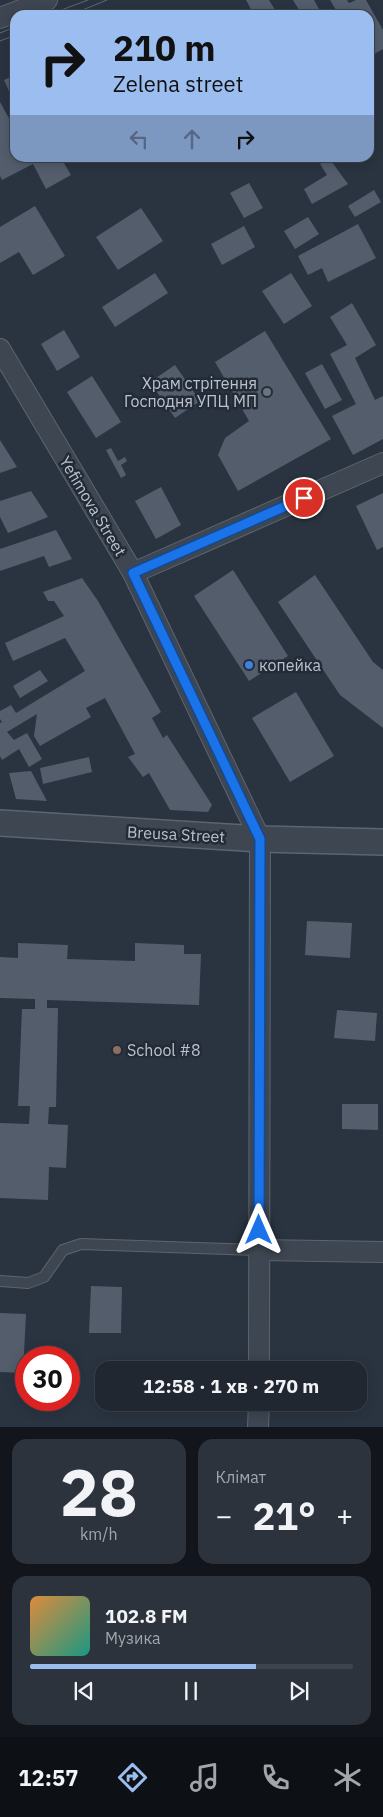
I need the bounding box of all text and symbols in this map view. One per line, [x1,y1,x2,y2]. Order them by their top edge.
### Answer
text: 210 m [113,25,216,71]
icon: right [30,30,95,95]
text: Zelena street [113,69,243,98]
icon: left [125,125,153,153]
icon: ahead [178,125,206,153]
icon: right [231,125,259,153]
place label: Храм стрітення Господня УПЦ МП [124,373,257,411]
marker: Храм стрітення Господня УПЦ МП [261,386,273,398]
street label: Yefimova Street [55,452,131,560]
pin [283,477,325,519]
icon: arrive [290,484,318,512]
place label: копейка [259,655,322,675]
marker: копейка [243,659,255,671]
street label: Breusa Street [126,821,226,847]
place label: School #8 [127,1040,201,1060]
marker: School #8 [111,1044,123,1056]
position arrow [232,1203,284,1255]
speed limit sign: 30 [15,1346,80,1411]
text: 12:58 · 1 хв · 270 m [143,1374,319,1398]
text: 28 [60,1449,138,1534]
text: Клімат [216,1467,266,1487]
text: 21° [253,1491,316,1540]
text: − [216,1497,232,1534]
text: + [336,1497,353,1534]
text: km/h [80,1524,118,1544]
text: 102.8 FM [105,1604,188,1628]
text: Музика [105,1628,161,1648]
icon: previous [70,1677,98,1705]
icon: pause [177,1677,205,1705]
icon: next [285,1677,313,1705]
icon: directions [115,1760,150,1795]
icon: music [187,1760,222,1795]
icon: phone [258,1760,293,1795]
icon: climate [330,1760,365,1795]
text: 12:57 [18,1763,78,1792]

